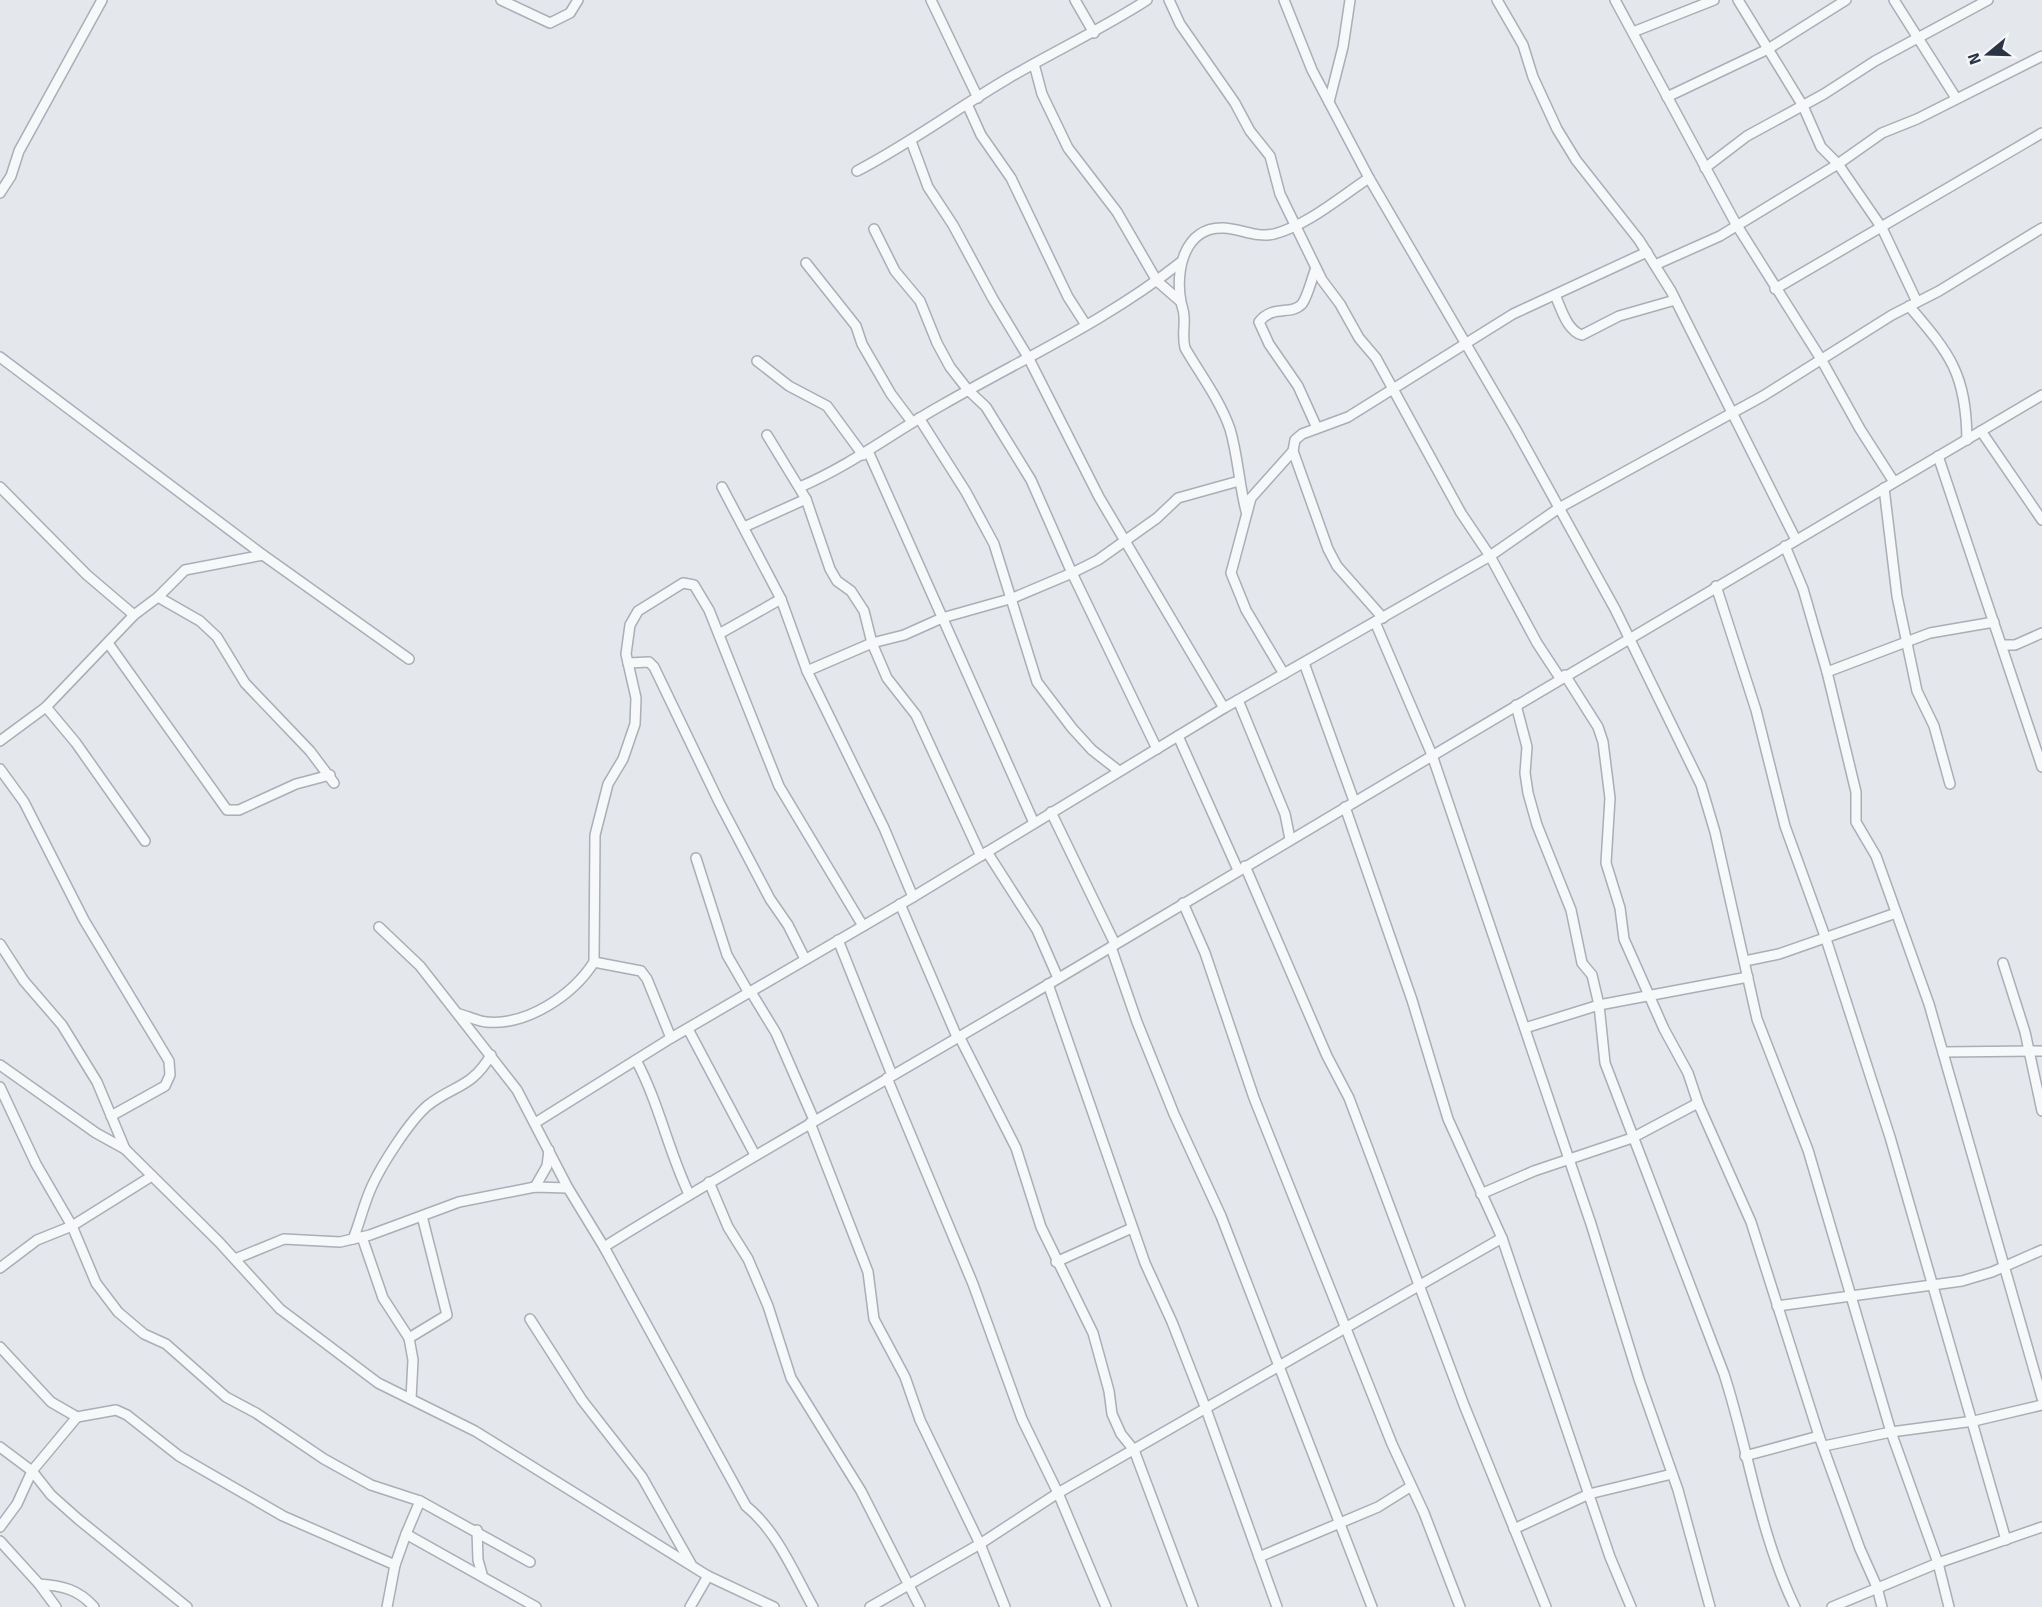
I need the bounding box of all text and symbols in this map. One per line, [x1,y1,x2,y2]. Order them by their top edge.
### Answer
north arrow [1958,24,2018,84]
text: N [1963,50,1986,67]

